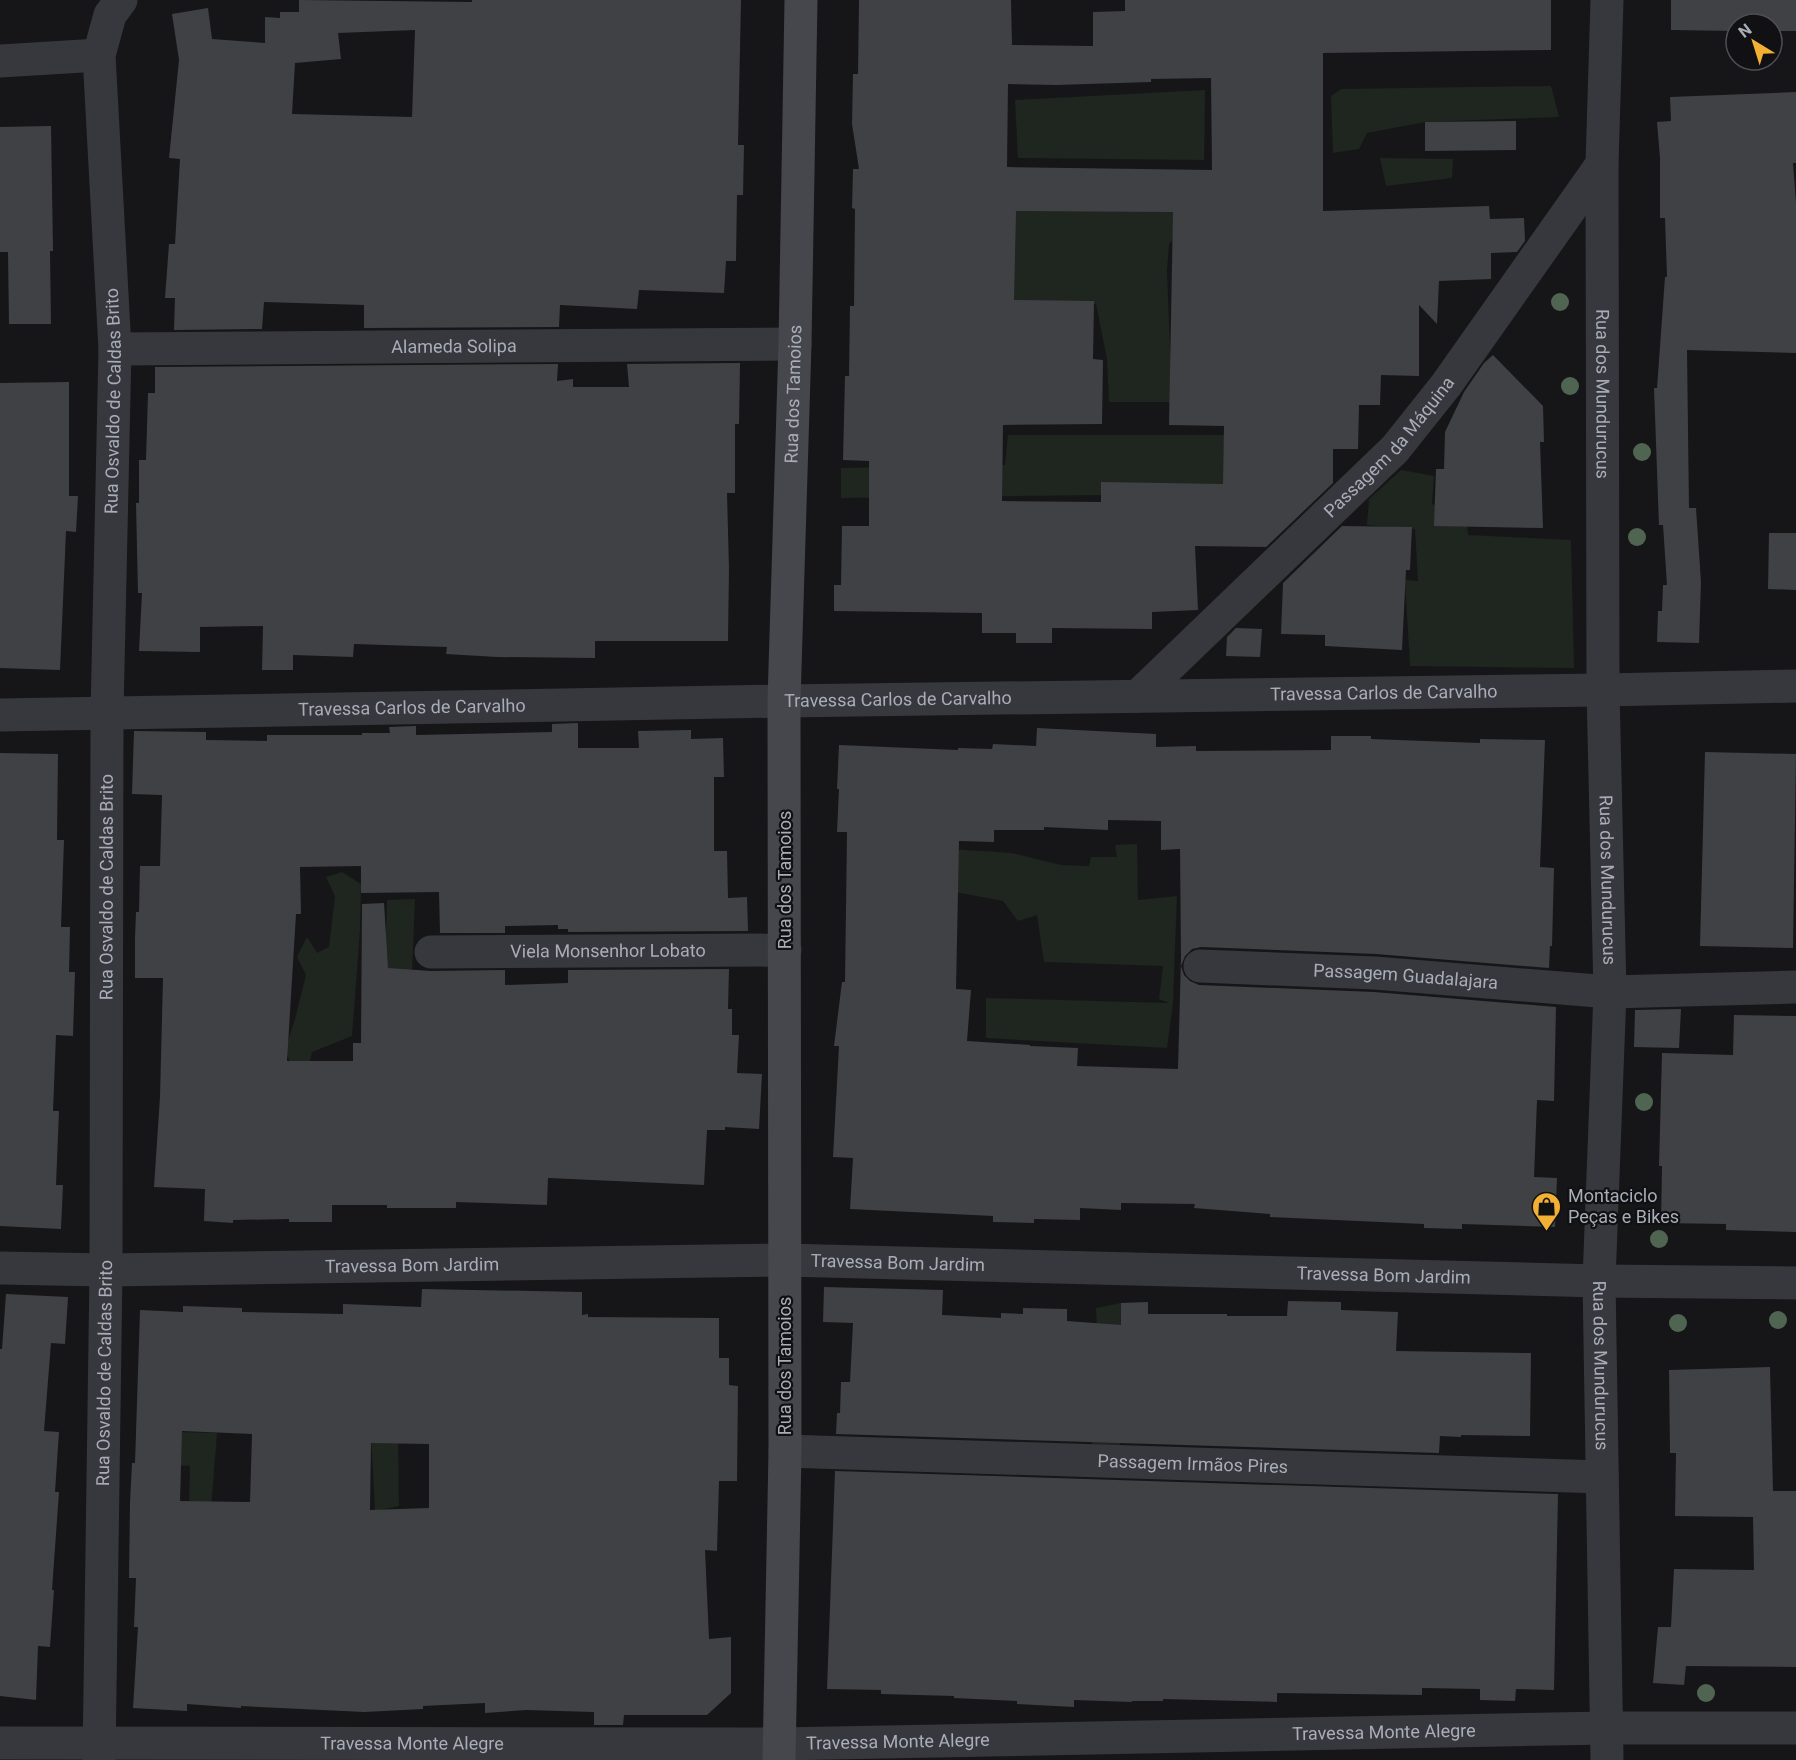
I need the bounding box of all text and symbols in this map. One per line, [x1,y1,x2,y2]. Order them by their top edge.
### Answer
north arrow [1724,12,1784,72]
text: N [1735,20,1755,42]
street label: Rua Osvaldo de Caldas Brito [100,288,125,514]
street label: Rua dos Mundurucus [1592,309,1614,479]
street label: Rua dos Tamoios [780,325,805,464]
street label: Alameda Solipa [391,335,517,357]
street label: Passagem da Máquina [1319,373,1459,522]
street label: Travessa Carlos de Carvalho [1270,680,1498,704]
street label: Travessa Carlos de Carvalho [784,687,1012,711]
street label: Travessa Carlos de Carvalho [298,695,526,720]
street label: Rua Osvaldo de Caldas Brito [95,774,117,1000]
street label: Rua dos Mundurucus [1595,795,1620,965]
street label: Rua dos Tamoios [774,811,795,949]
street label: Viela Monsenhor Lobato [510,939,706,962]
street label: Passagem Guadalajara [1313,960,1499,993]
place label: Montaciclo Peças e Bikes [1568,1185,1679,1227]
shop icon: Montaciclo Peças e Bikes [1531,1190,1563,1232]
street label: Travessa Bom Jardim [810,1250,985,1275]
street label: Travessa Bom Jardim [325,1253,499,1277]
street label: Rua Osvaldo de Caldas Brito [92,1260,116,1486]
street label: Travessa Bom Jardim [1296,1262,1471,1288]
street label: Rua dos Mundurucus [1589,1281,1613,1451]
street label: Rua dos Tamoios [774,1297,795,1435]
street label: Passagem Irmãos Pires [1097,1450,1288,1477]
street label: Travessa Monte Alegre [1292,1720,1476,1744]
street label: Travessa Monte Alegre [806,1729,990,1753]
street label: Travessa Monte Alegre [320,1732,504,1754]

